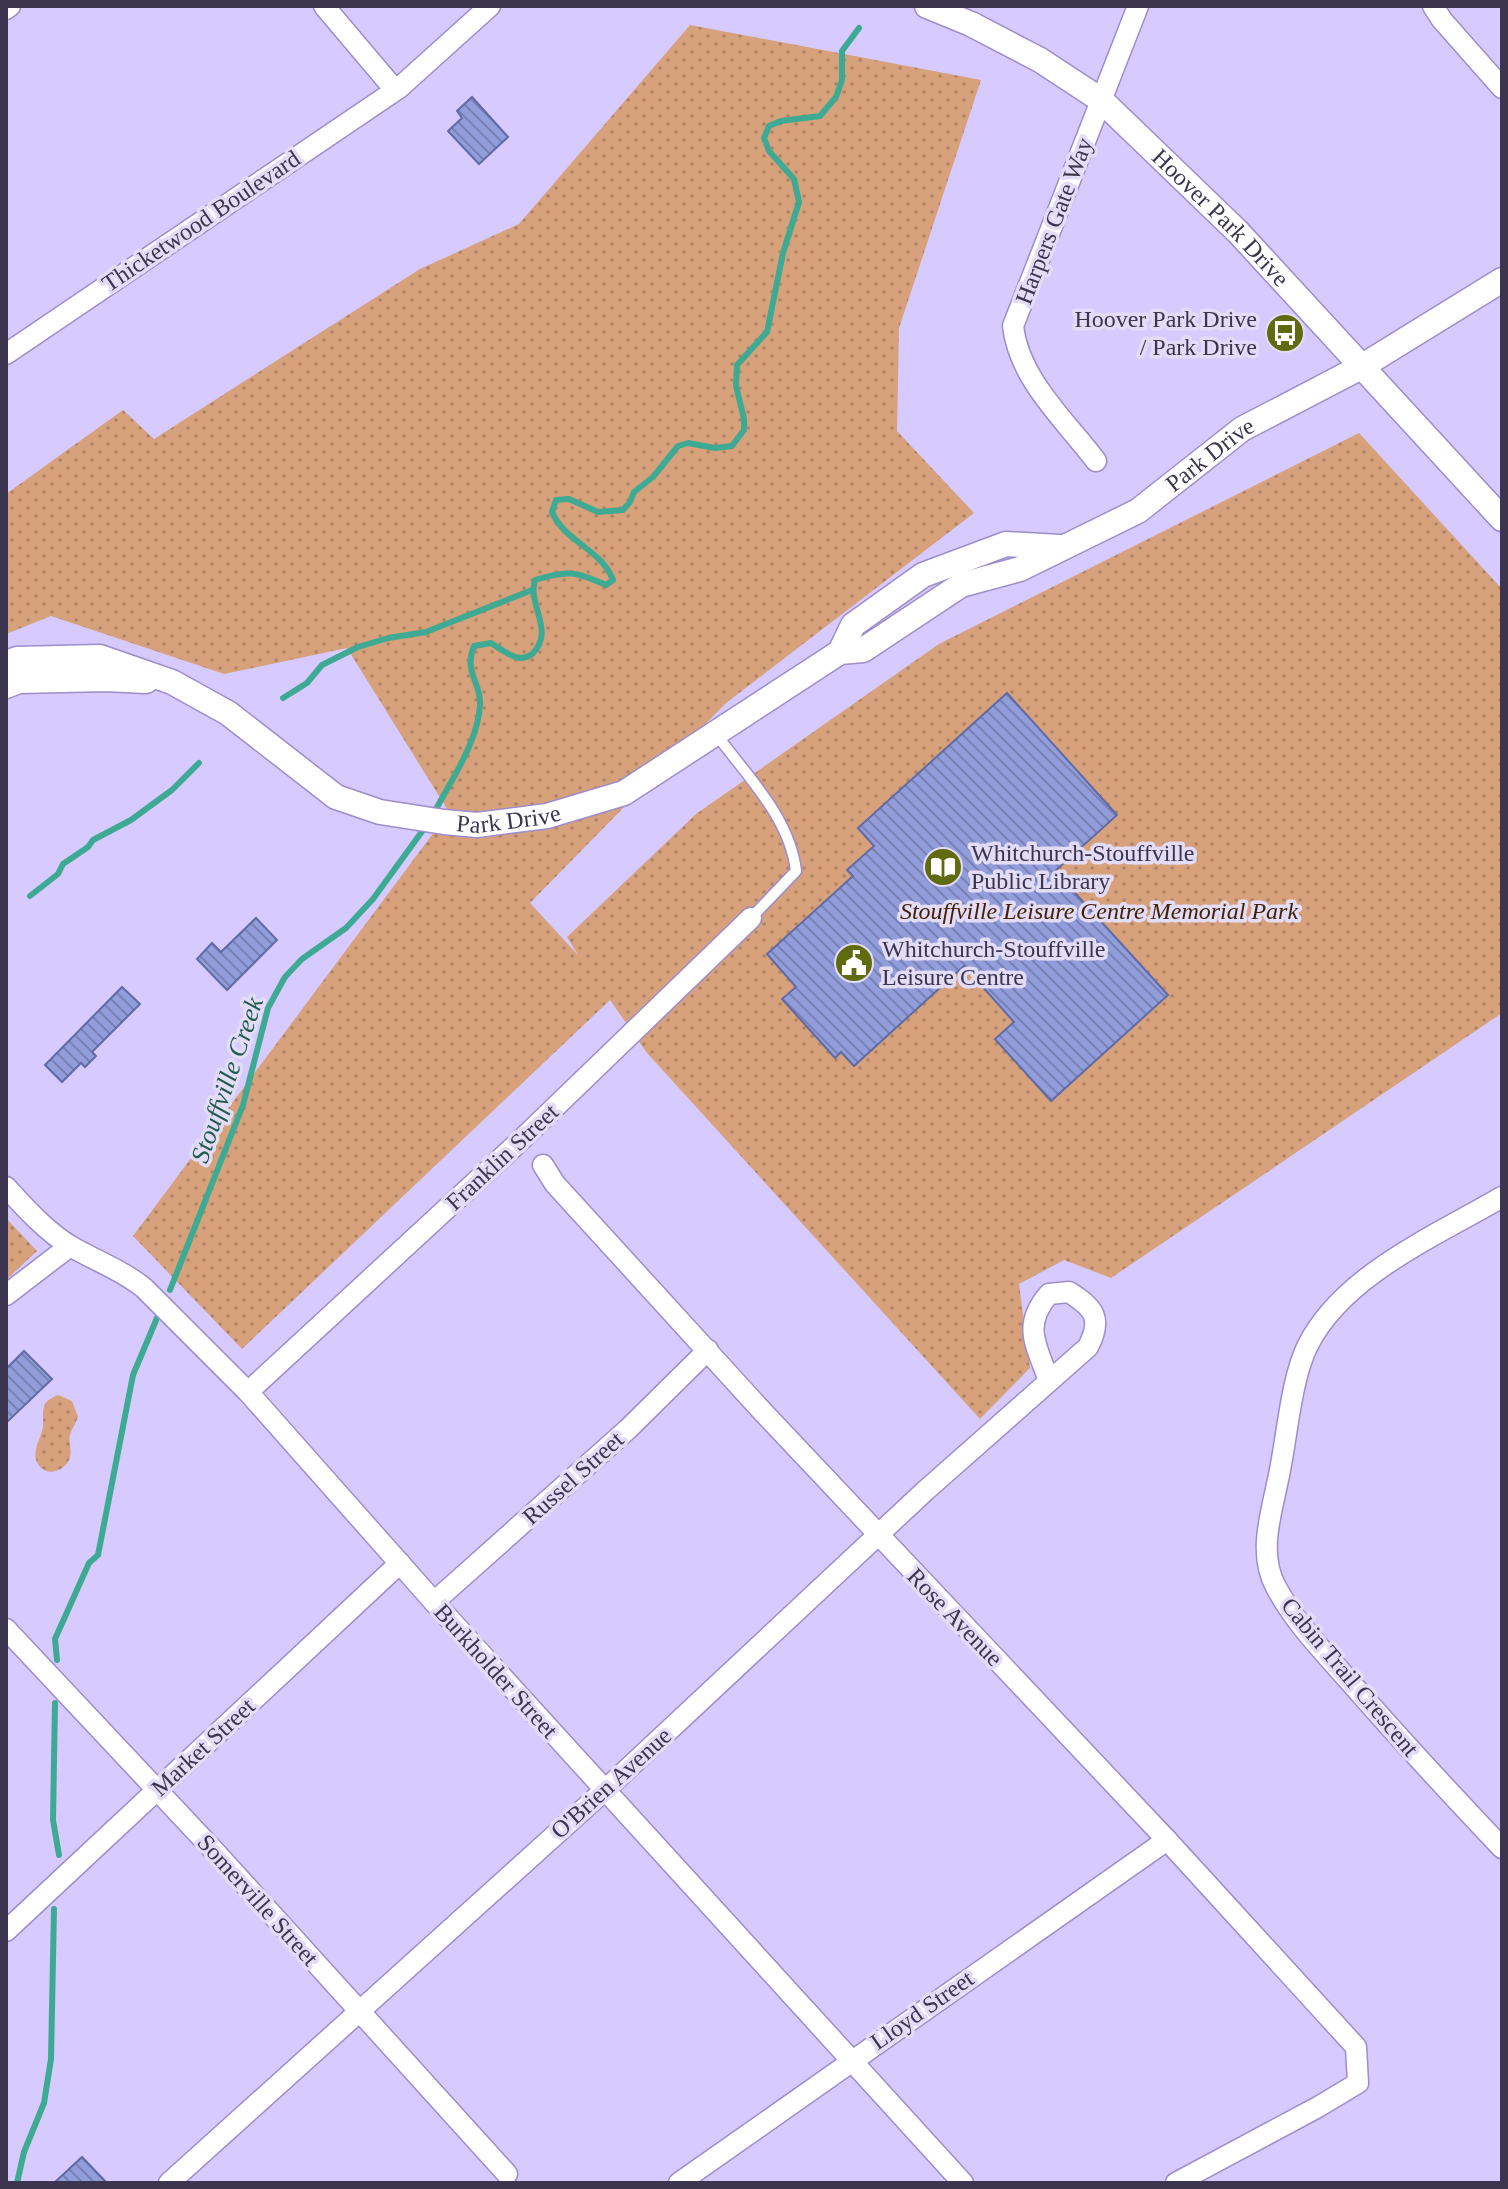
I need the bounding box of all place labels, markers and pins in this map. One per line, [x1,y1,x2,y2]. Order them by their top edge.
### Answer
place label: Hoover Park Drive / Park Drive [1074,306,1257,360]
bus stop icon: Hoover Park Drive / Park Drive [1264,312,1306,354]
place label: Whitchurch-Stouffville Public Library [971,840,1195,894]
library icon: Whitchurch-Stouffville Public Library [922,846,964,888]
place label: Whitchurch-Stouffville Leisure Centre [882,936,1106,990]
public building icon: Whitchurch-Stouffville Leisure Centre [833,942,875,984]

